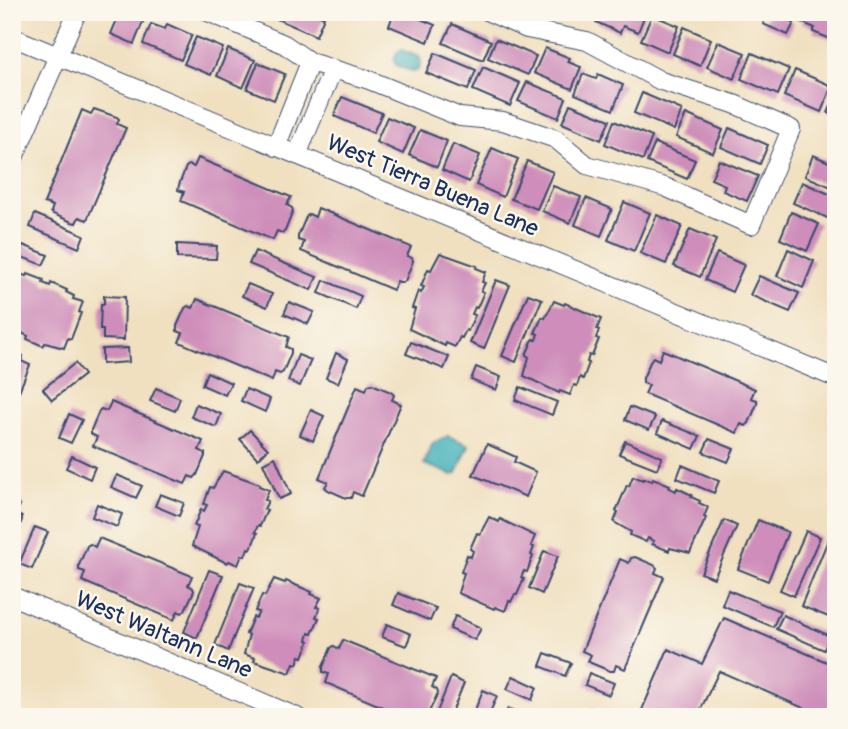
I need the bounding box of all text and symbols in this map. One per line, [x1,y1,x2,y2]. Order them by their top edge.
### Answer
street label: West Tierra Buena Lane [323,128,544,243]
street label: West Waltann Lane [71,584,257,685]

